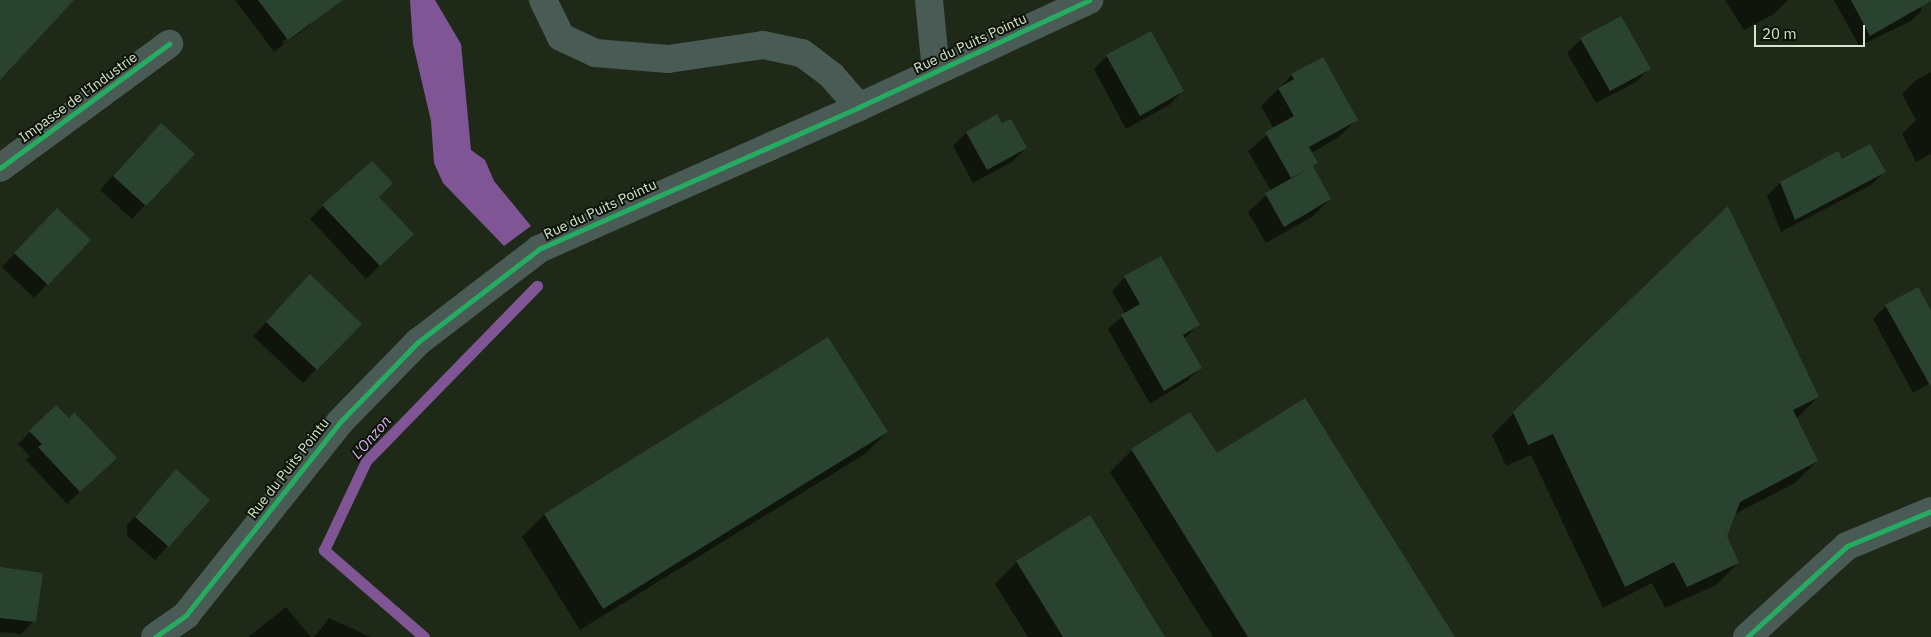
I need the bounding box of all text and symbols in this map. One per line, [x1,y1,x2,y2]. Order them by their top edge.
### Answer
street label: Rue du Puits Pointu [911,9,1029,77]
scale bar [1756,15,1867,47]
text: 20 m [1762,24,1797,43]
street label: Impasse de l'Industrie [16,49,140,145]
street label: Rue du Puits Pointu [541,175,659,243]
water label: L'Onzon [347,412,395,462]
street label: Rue du Puits Pointu [244,415,332,521]

